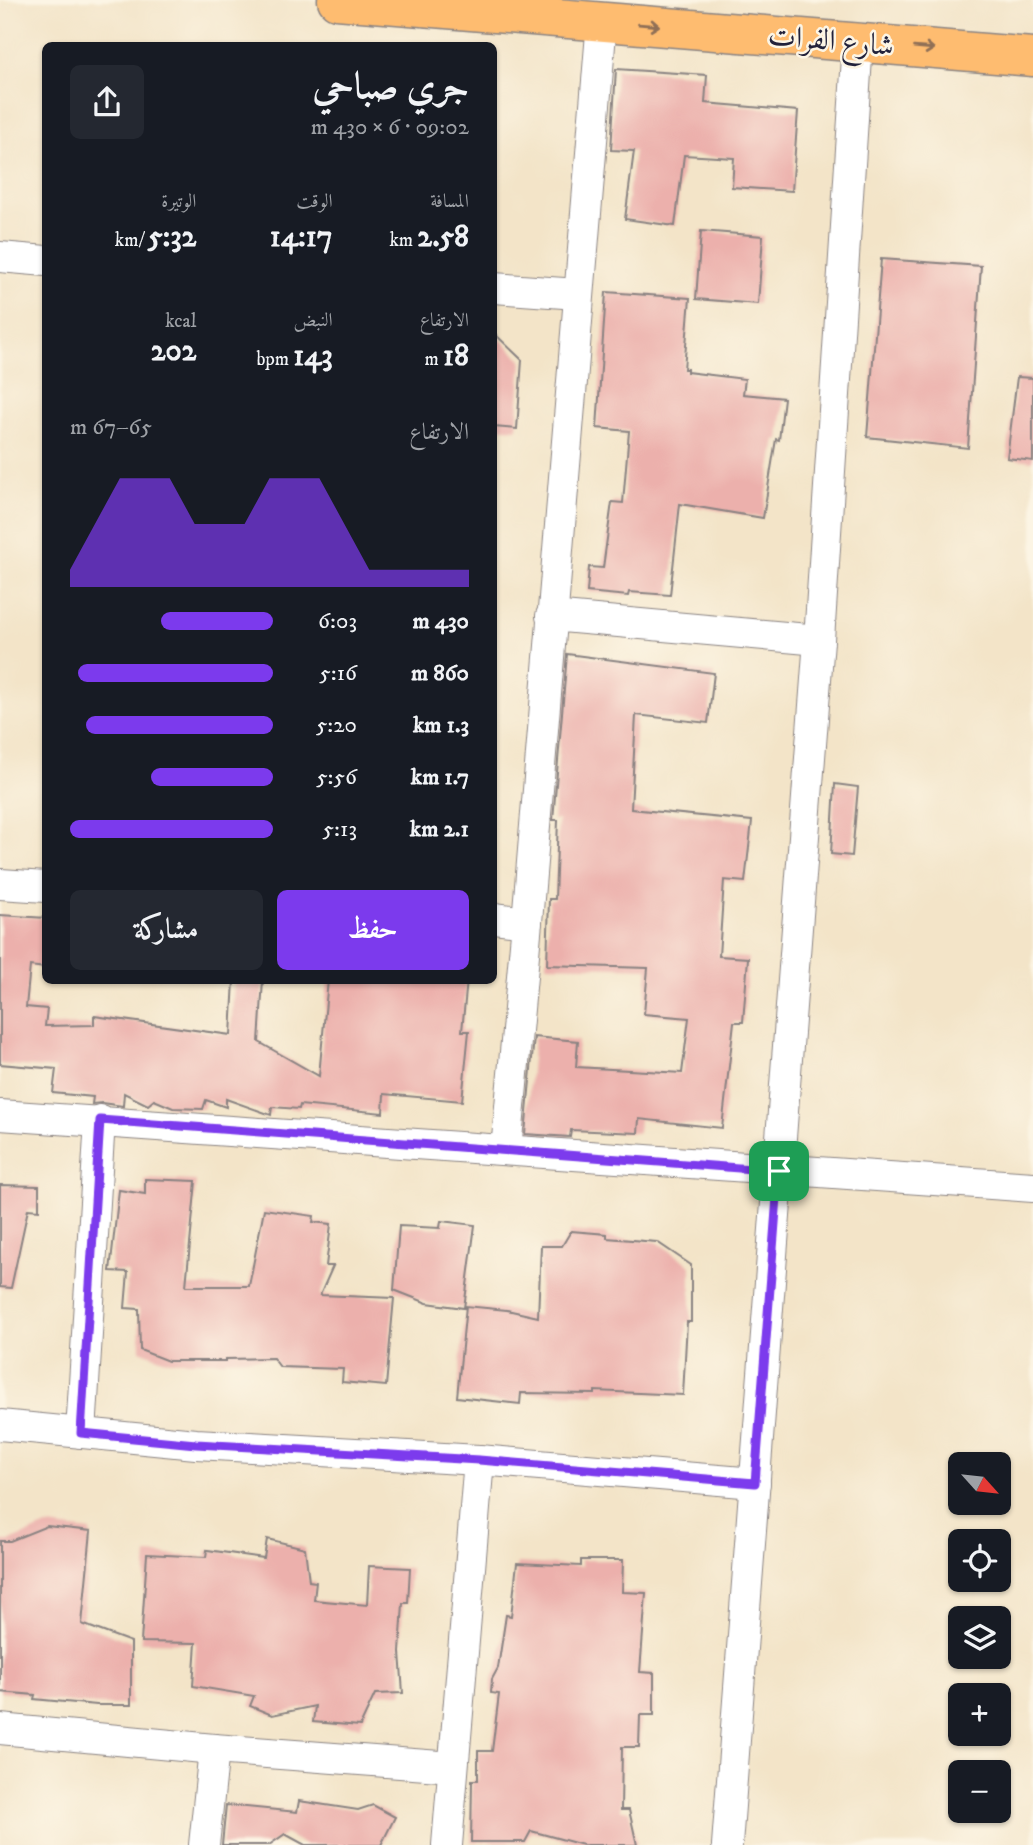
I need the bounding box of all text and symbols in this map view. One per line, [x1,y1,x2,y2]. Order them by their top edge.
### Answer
street label: شارع الفرات [766,18,895,70]
one-way arrow [637,19,660,32]
one-way arrow [913,42,935,55]
text: جري صباحي [312,63,469,111]
button: share [70,65,144,139]
text: 09:02 · 6 × 430 m [311,113,469,142]
text: الوتيرة [161,190,196,213]
text: الوقت [296,190,333,213]
text: المسافة [430,190,469,213]
text: 5:32 [148,219,196,256]
text: 14:17 [270,219,333,256]
text: 2.58 [417,219,469,256]
text: /km [115,229,148,252]
text: km [389,229,417,252]
text: النبض [294,309,333,332]
text: الارتفاع [420,309,469,332]
text: kcal [165,310,196,333]
text: 202 [151,333,196,370]
text: 143 [293,338,333,375]
text: 18 [443,338,469,375]
text: bpm [256,348,293,371]
text: m [425,348,443,371]
text: 65–67 m [70,413,152,442]
text: الارتفاع [409,418,469,447]
text: 6:03 [318,607,357,636]
text: 430 m [413,607,469,636]
text: 5:16 [319,659,357,688]
text: 860 m [411,659,469,688]
text: 5:20 [316,711,357,740]
text: 1.3 km [413,711,469,740]
text: 5:56 [316,763,357,792]
text: 1.7 km [411,763,469,792]
text: 5:13 [323,815,357,844]
text: 2.1 km [410,815,469,844]
button: مشاركة [70,890,263,970]
button: حفظ [277,890,469,970]
pin [749,1141,809,1201]
icon: arrive [760,1152,798,1190]
north arrow [948,1452,1012,1516]
map controls [948,1452,1011,1823]
button: locate [948,1529,1011,1592]
button: layers [948,1606,1011,1669]
button: + [948,1683,1011,1746]
button: − [948,1760,1011,1823]

